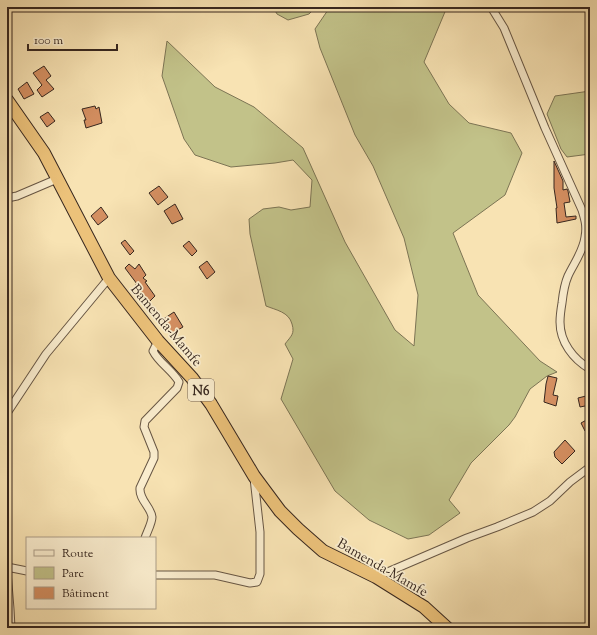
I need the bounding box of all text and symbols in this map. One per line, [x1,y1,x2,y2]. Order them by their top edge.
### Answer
scale bar [28,26,117,52]
text: 100 m [34,32,63,50]
street label: Bamenda-Mamfe [125,281,206,372]
road number: N6 [188,379,214,401]
street label: Bamenda-Mamfe [333,535,431,603]
legend [26,537,156,609]
text: Route [62,545,94,563]
text: Parc [62,565,84,583]
text: Bâtiment [62,585,109,603]

